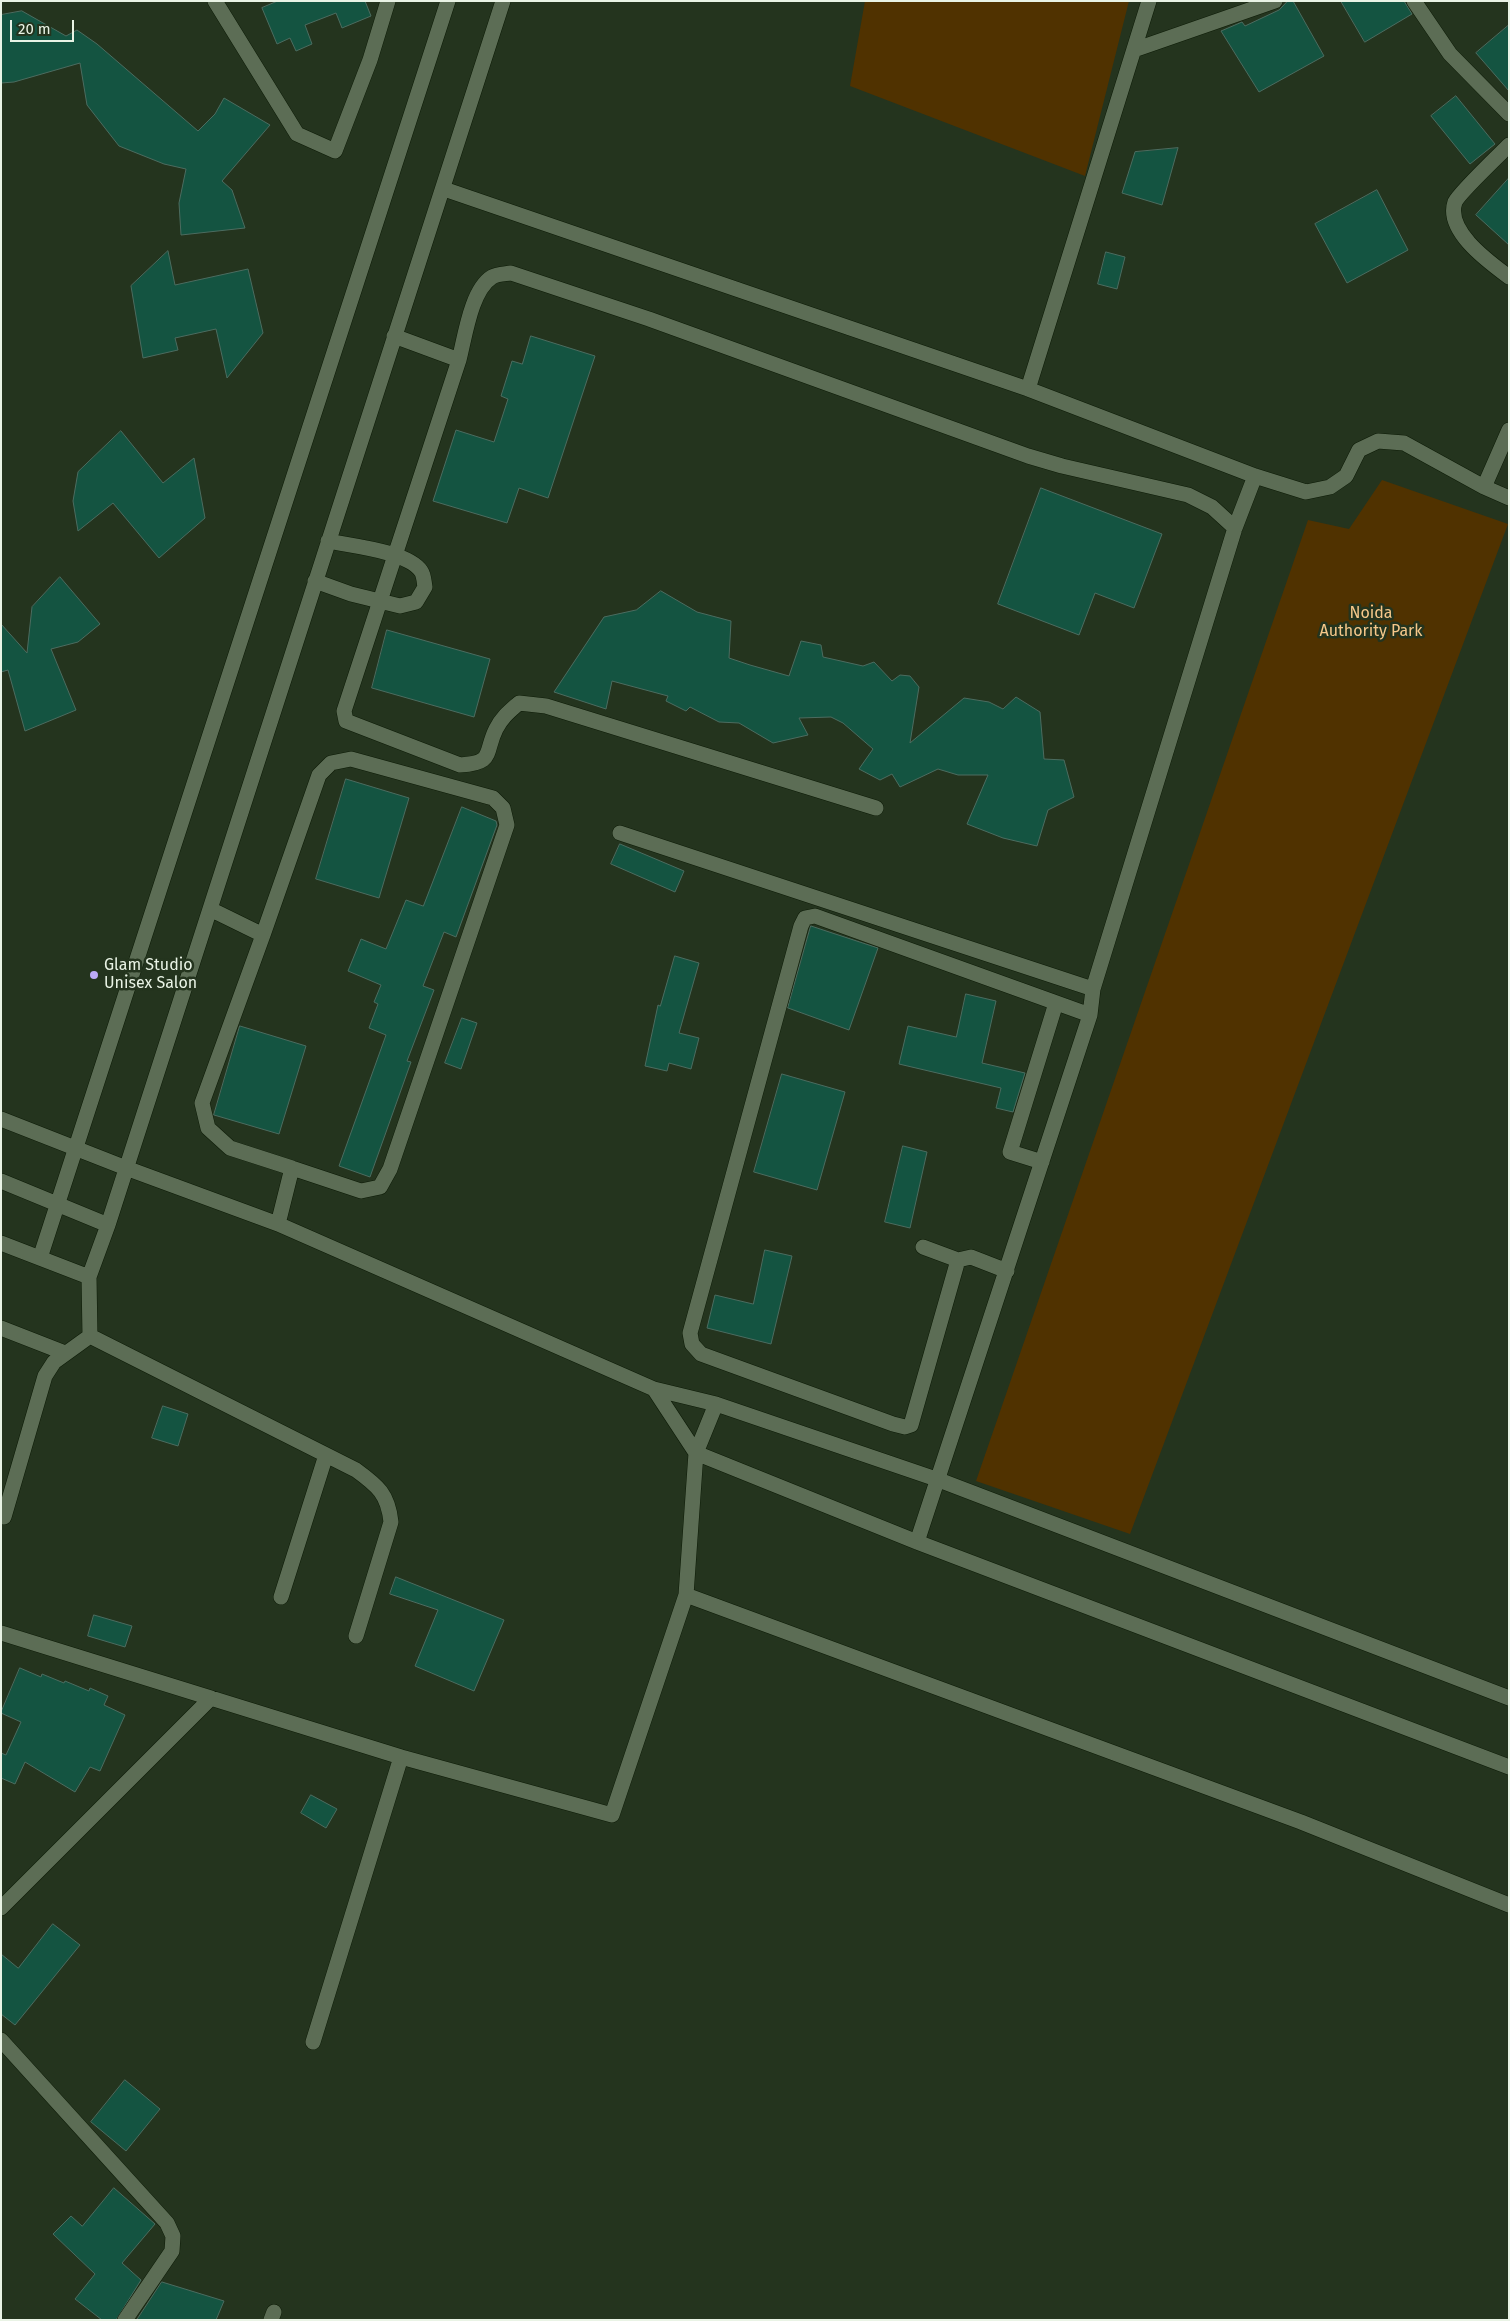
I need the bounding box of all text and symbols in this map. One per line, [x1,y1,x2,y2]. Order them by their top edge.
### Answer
scale bar [12,10,76,42]
text: 20 m [18,20,51,38]
park label: Noida Authority Park [1320,604,1422,642]
place label: Glam Studio Unisex Salon [104,956,197,994]
marker: Glam Studio Unisex Salon [88,969,100,981]

